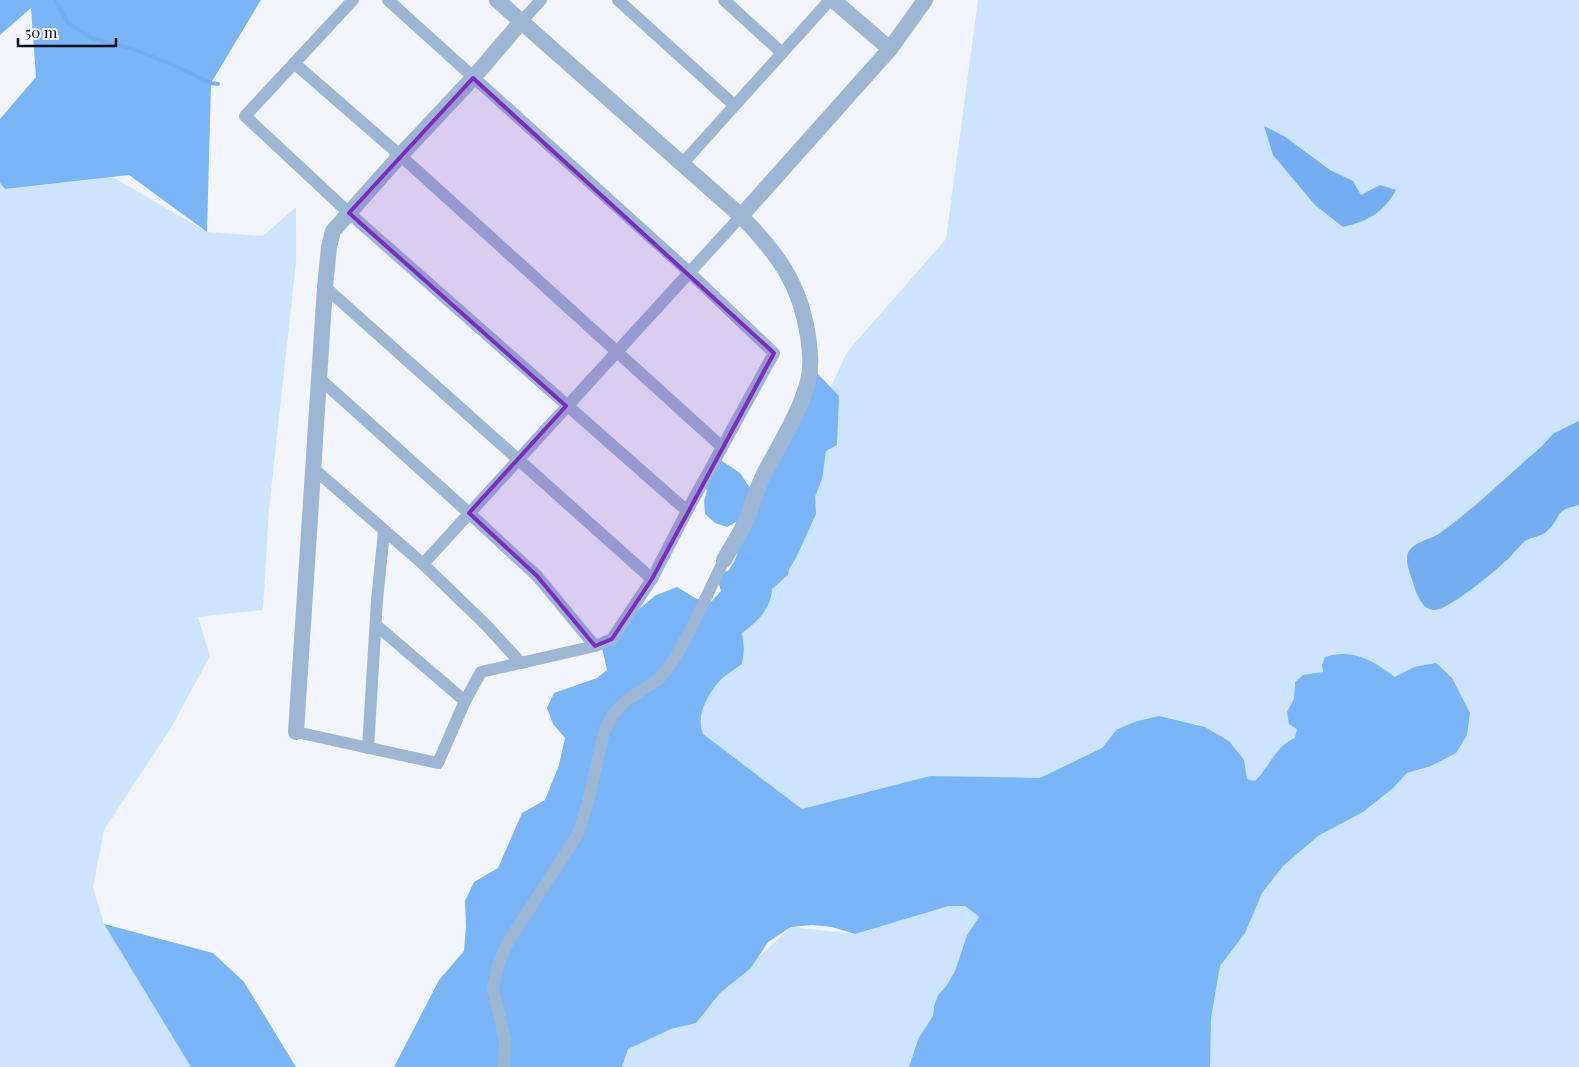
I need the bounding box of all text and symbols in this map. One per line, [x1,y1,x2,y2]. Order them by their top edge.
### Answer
scale bar [18,15,115,47]
text: 50 m [25,22,58,42]

